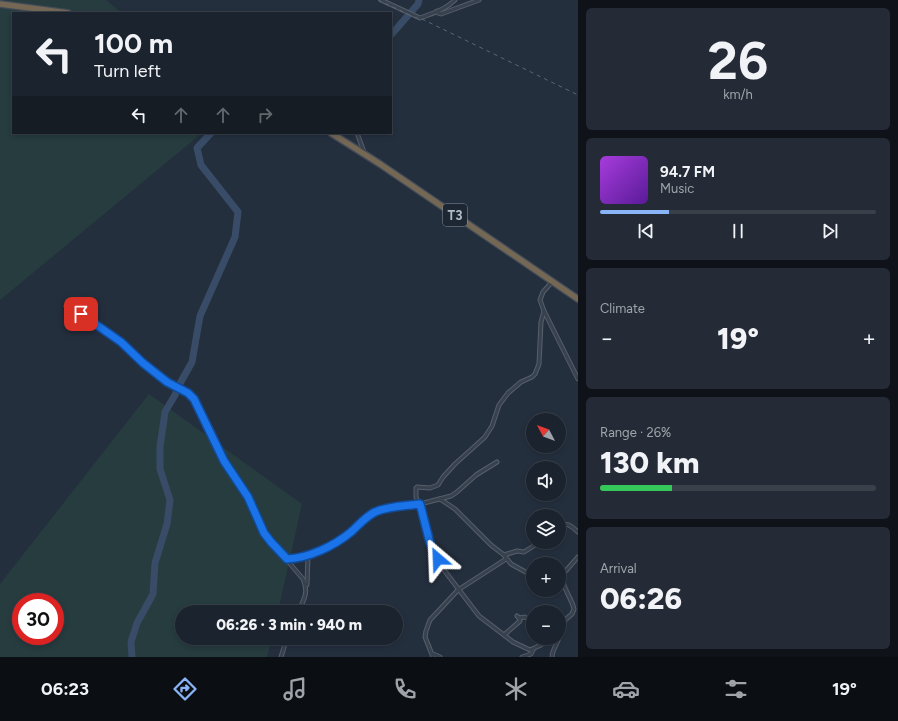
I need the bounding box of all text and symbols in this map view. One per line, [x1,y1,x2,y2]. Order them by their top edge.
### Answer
text: 100 m [94,26,173,60]
icon: left [28,28,80,80]
text: 26 [708,30,768,92]
text: Turn left [94,60,161,82]
text: km/h [723,87,753,102]
icon: left [128,104,150,126]
icon: ahead [170,104,192,126]
icon: ahead [212,104,234,126]
icon: right [254,104,276,126]
text: 94.7 FM [660,163,715,181]
text: Music [660,181,694,196]
road number: T3 [443,204,467,226]
icon: previous [635,220,657,242]
icon: pause [727,220,749,242]
icon: next [819,220,841,242]
pin [64,297,98,331]
text: Climate [600,301,645,316]
icon: arrive [70,303,92,325]
text: 19° [717,320,759,357]
text: − [600,325,614,352]
text: + [862,325,876,352]
north arrow [526,413,566,453]
map controls [526,413,566,645]
text: Range · 26% [600,425,671,440]
text: 130 km [600,444,699,481]
button: sound [526,461,566,501]
button: layers [526,509,566,549]
position arrow [417,538,459,580]
button: + [526,557,566,597]
text: Arrival [600,561,637,576]
text: 06:26 [600,580,682,617]
speed limit sign: 30 [12,593,64,645]
button: − [526,605,566,645]
text: 06:26 · 3 min · 940 m [216,616,362,634]
icon: directions [171,675,199,703]
icon: music [281,675,309,703]
icon: phone [391,675,419,703]
icon: climate [502,675,530,703]
icon: car [612,675,640,703]
icon: filters [722,675,750,703]
text: 06:23 [41,678,89,700]
text: 19° [832,678,857,700]

